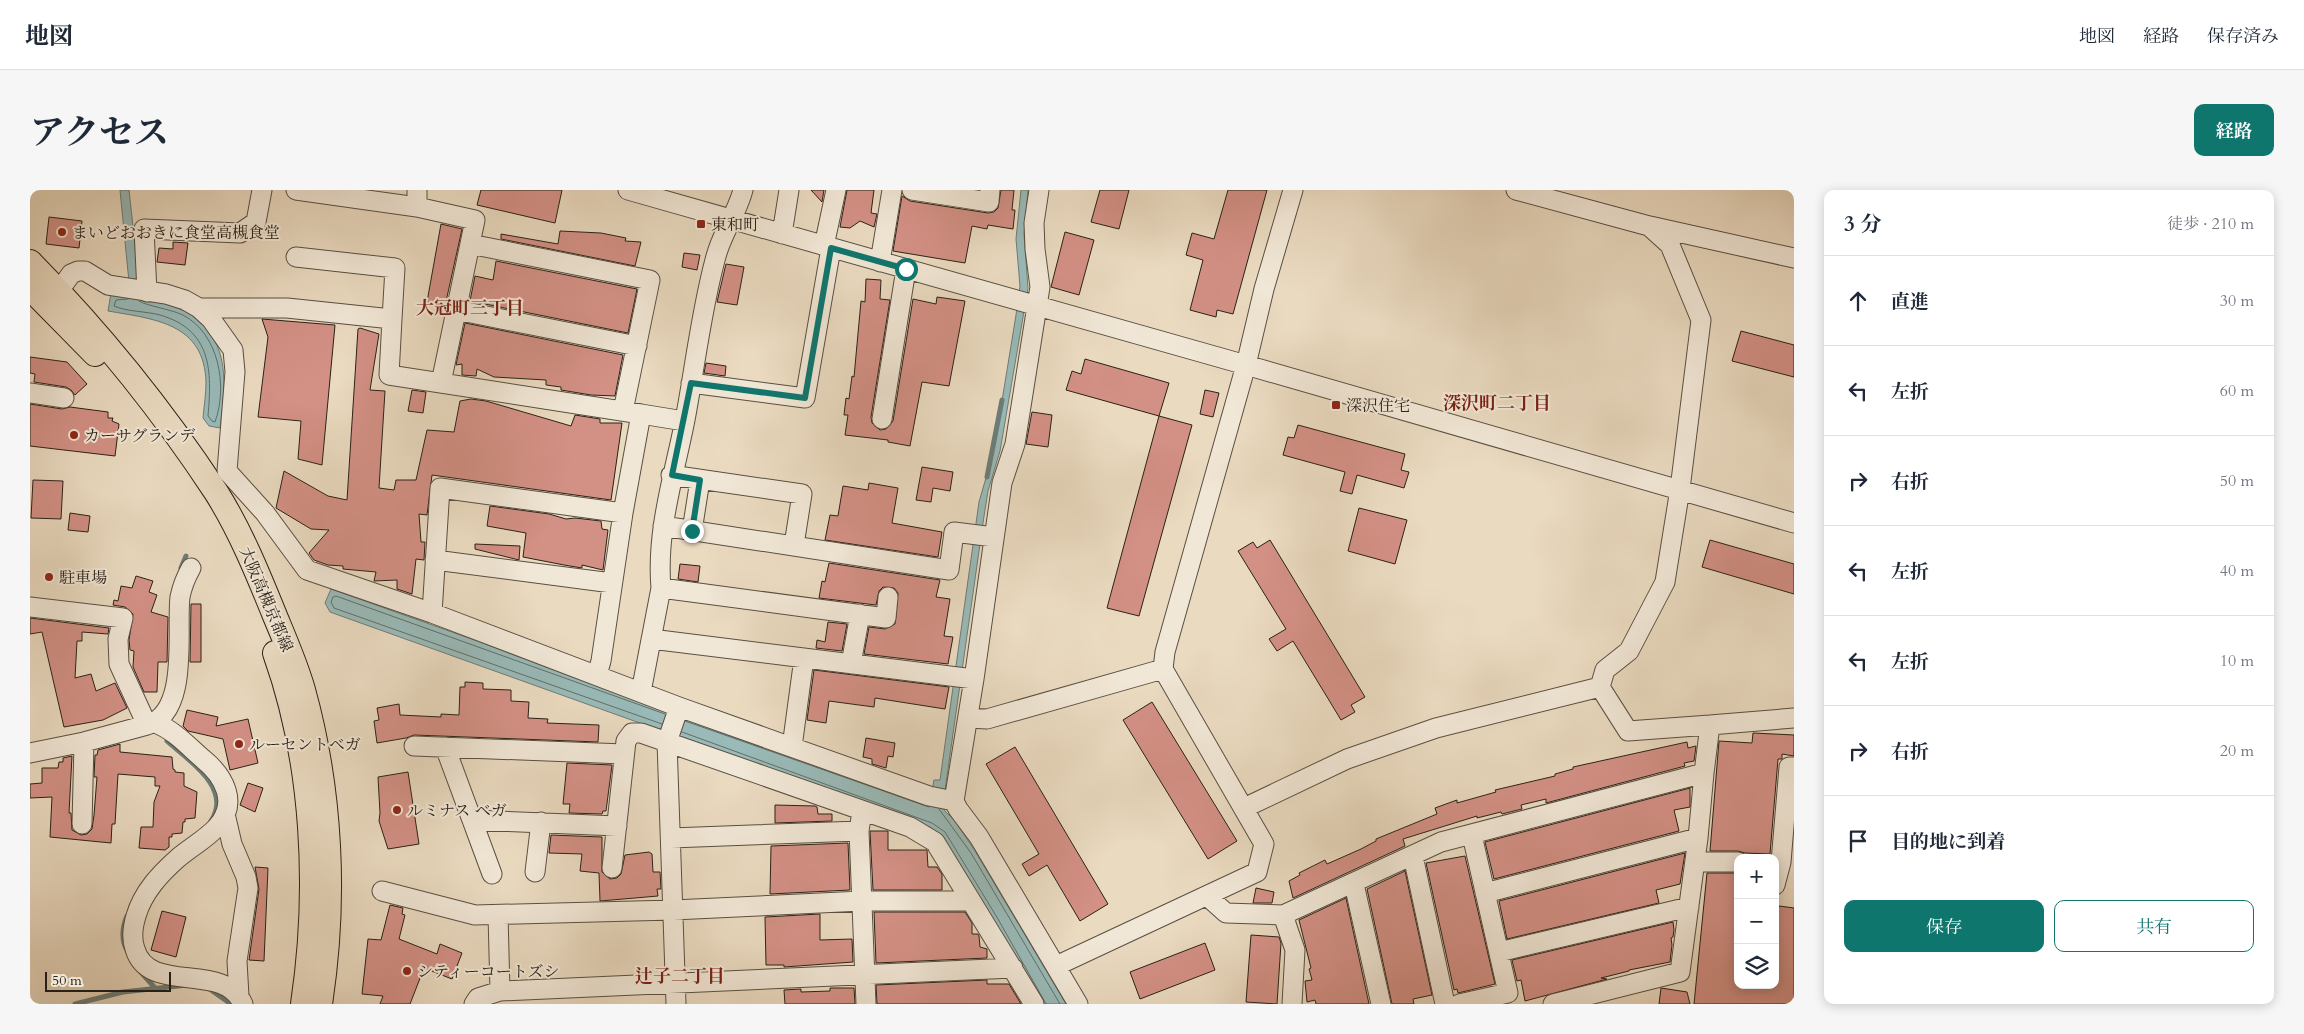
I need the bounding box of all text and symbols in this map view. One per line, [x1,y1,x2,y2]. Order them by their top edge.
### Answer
text: 地図 [25,20,73,53]
text: 地図 [2079,24,2115,49]
text: 経路 [2143,24,2179,49]
text: 保存済み [2207,24,2279,49]
button: 経路 [2194,104,2274,156]
text: アクセス [30,109,169,157]
text: 3 分 [1844,210,1881,239]
text: 徒歩 · 210 m [2167,213,2254,235]
place label: 東和町 [711,214,759,236]
marker: 東和町 [695,218,707,230]
place label: まいどおおきに食堂高槻食堂 [72,222,280,244]
marker: まいどおおきに食堂高槻食堂 [56,226,68,238]
route start [895,258,918,281]
icon: ahead [1844,287,1872,315]
text: 直進 [1891,289,1929,315]
text: 30 m [2220,290,2254,312]
district label: 大冠町三丁目 [416,296,524,321]
icon: left [1844,377,1872,405]
text: 左折 [1891,379,1929,405]
text: 60 m [2220,380,2254,402]
district label: 深沢町二丁目 [1443,391,1551,416]
place label: 深沢住宅 [1346,395,1410,417]
marker: 深沢住宅 [1330,399,1342,411]
place label: カーサグランデ [84,425,195,447]
marker: カーサグランデ [68,429,80,441]
icon: right [1844,467,1872,495]
text: 右折 [1891,469,1929,495]
text: 50 m [2220,470,2254,492]
route end [681,520,704,543]
street label: 大阪高槻京都線 [234,544,298,655]
icon: left [1844,557,1872,585]
text: 左折 [1891,559,1929,585]
text: 40 m [2220,560,2254,582]
place label: 駐車場 [59,567,107,589]
marker: 駐車場 [43,571,55,583]
icon: left [1844,647,1872,675]
text: 左折 [1891,649,1929,675]
text: 10 m [2220,650,2254,672]
place label: ルーセントベガ [249,734,361,756]
icon: right [1844,737,1872,765]
marker: ルーセントベガ [233,738,245,750]
text: 右折 [1891,739,1929,765]
text: 20 m [2220,740,2254,762]
place label: ルミナス ベガ [407,800,507,822]
marker: ルミナス ベガ [391,804,403,816]
icon: arrive [1844,827,1872,855]
text: 目的地に到着 [1891,829,2005,855]
map controls [1734,854,1779,989]
button: + [1734,854,1779,899]
button: − [1734,899,1779,944]
button: 保存 [1844,900,2044,952]
button: 共有 [2054,900,2254,952]
button: layers [1734,944,1779,989]
place label: シティーコートズシ [417,961,560,983]
district label: 辻子二丁目 [635,964,725,989]
marker: シティーコートズシ [401,965,413,977]
scale bar [45,969,171,992]
text: 50 m [52,971,82,990]

